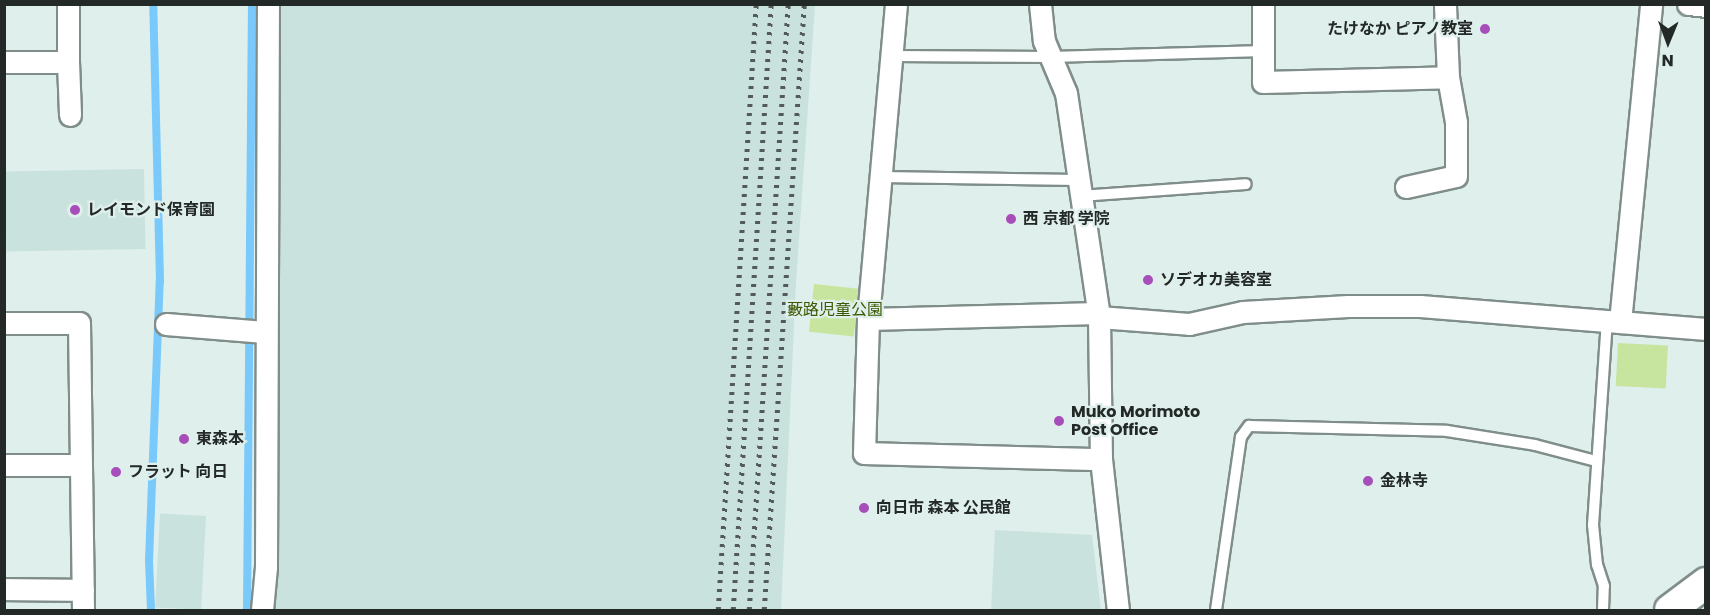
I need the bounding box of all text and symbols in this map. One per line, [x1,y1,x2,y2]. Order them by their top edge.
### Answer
north arrow [1638,12,1698,72]
place label: たけなか ピアノ教室 [1326,19,1473,39]
marker: たけなか ピアノ教室 [1478,22,1492,36]
text: N [1661,49,1674,72]
place label: レイモンド保育園 [87,200,215,220]
marker: レイモンド保育園 [68,203,82,217]
place label: 西 京都 学院 [1023,209,1110,229]
marker: 西 京都 学院 [1004,212,1018,226]
place label: ソデオカ美容室 [1160,270,1272,290]
marker: ソデオカ美容室 [1141,273,1155,287]
park label: 藪路児童公園 [787,300,883,320]
place label: Muko Morimoto Post Office [1071,402,1200,440]
marker: Muko Morimoto Post Office [1052,414,1066,428]
place label: 東森本 [196,429,244,449]
marker: 東森本 [177,432,191,446]
place label: フラット 向日 [128,462,227,482]
marker: フラット 向日 [109,465,123,479]
place label: 金林寺 [1380,471,1428,491]
marker: 金林寺 [1361,474,1375,488]
place label: 向日市 森本 公民館 [876,498,1011,518]
marker: 向日市 森本 公民館 [857,501,871,515]

